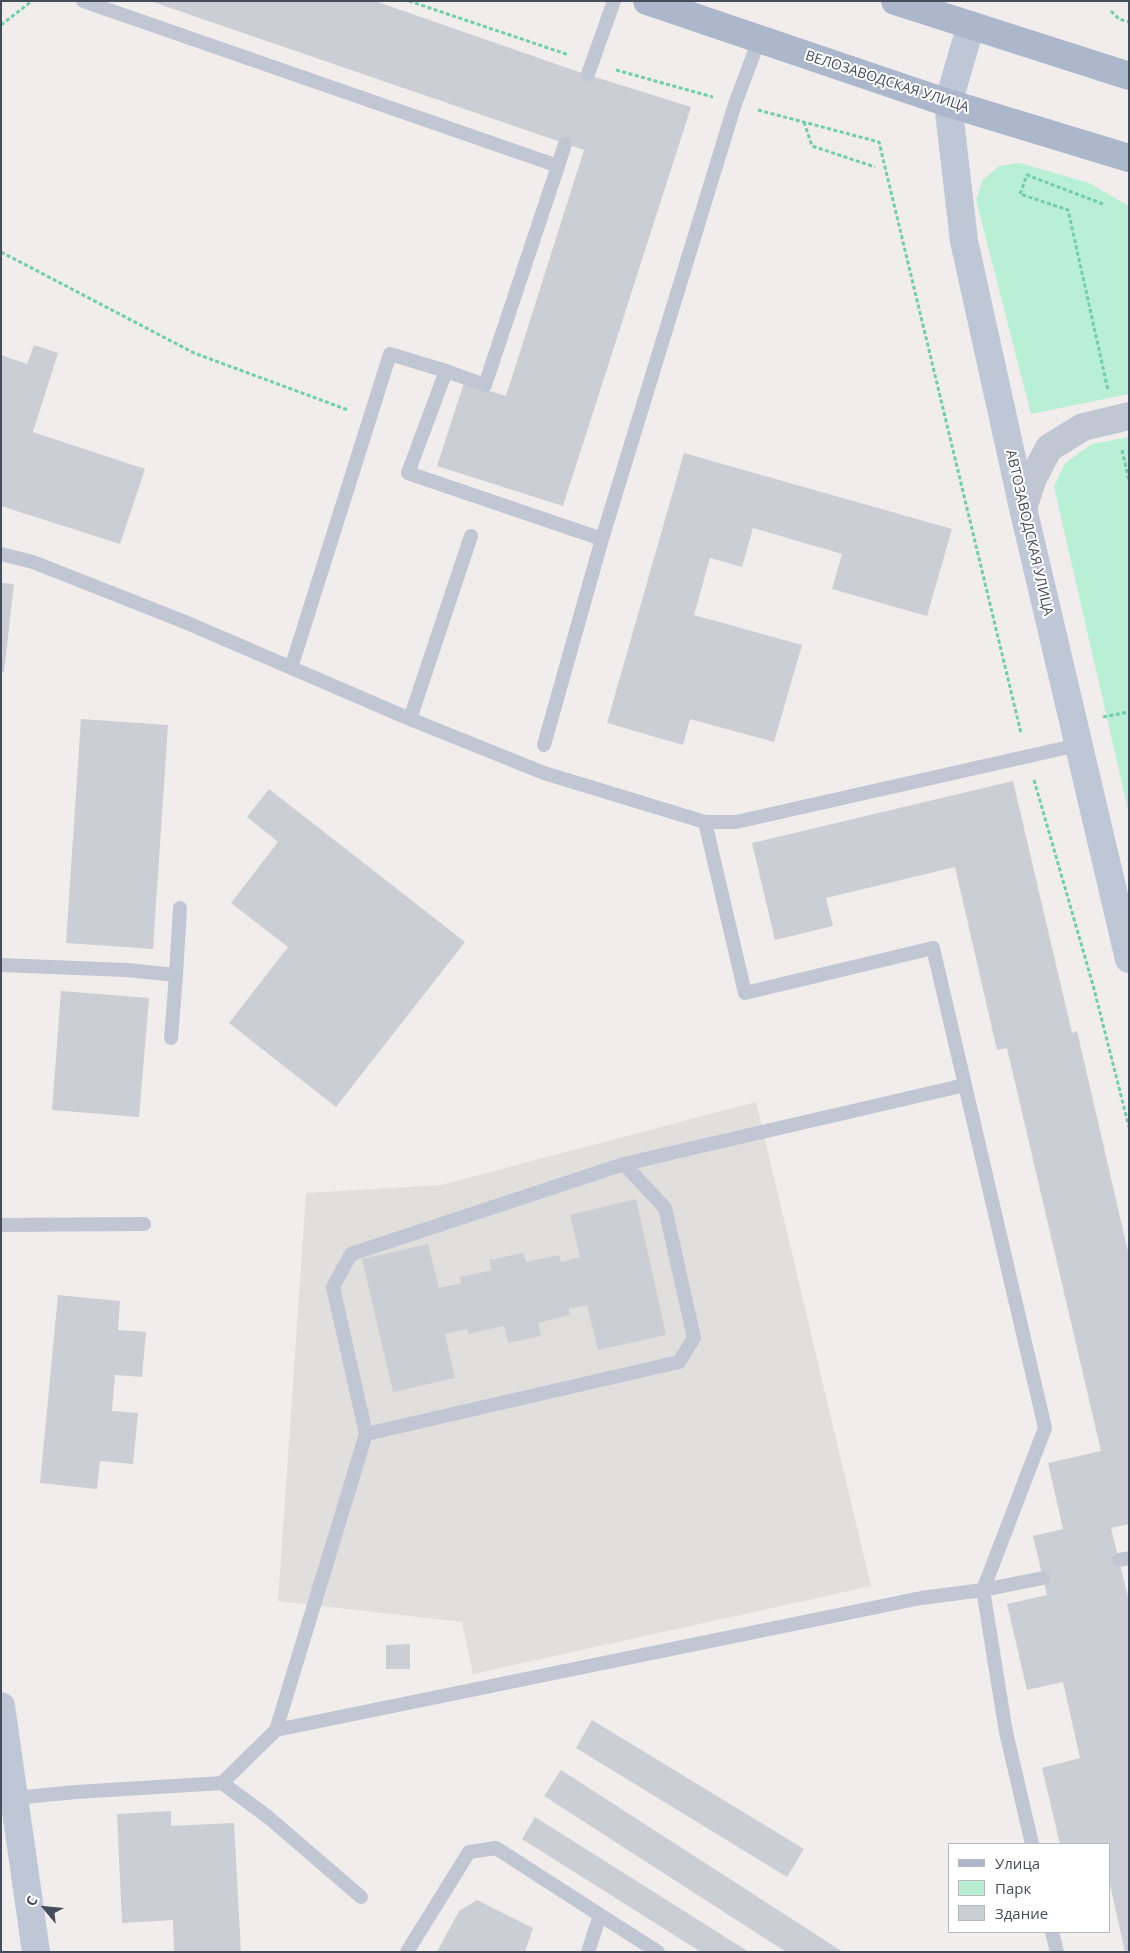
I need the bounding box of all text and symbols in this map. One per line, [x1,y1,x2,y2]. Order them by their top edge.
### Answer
street label: ВЕЛОЗАВОДСКАЯ УЛИЦА [803,48,971,116]
street label: АВТОЗАВОДСКАЯ УЛИЦА [1002,448,1056,618]
legend [948,1843,1110,1933]
text: Улица [995,1853,1040,1873]
text: Парк [995,1878,1031,1898]
north arrow [20,1883,70,1933]
text: С [21,1892,42,1909]
text: Здание [995,1903,1048,1923]

